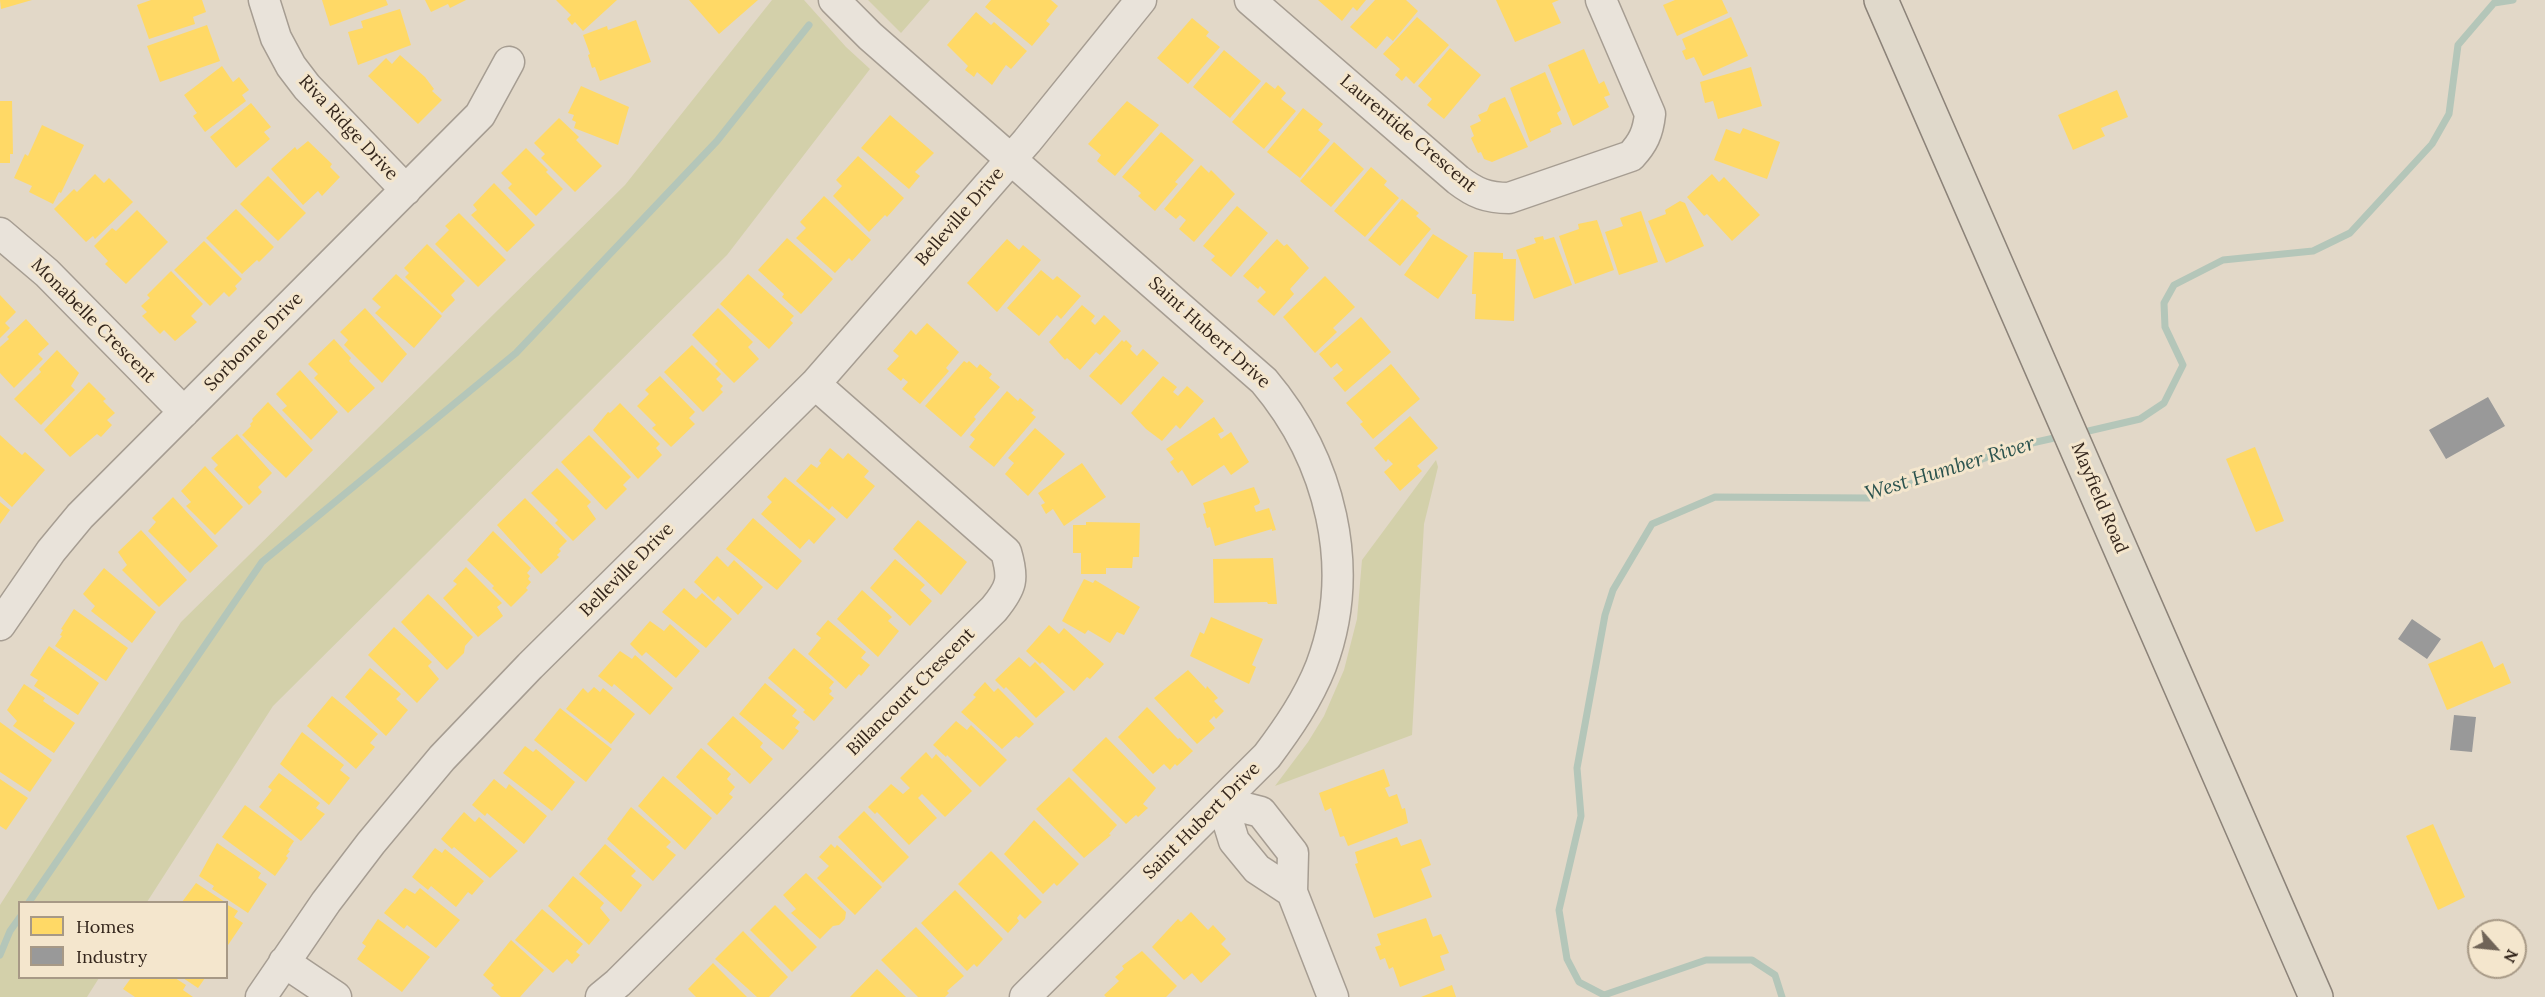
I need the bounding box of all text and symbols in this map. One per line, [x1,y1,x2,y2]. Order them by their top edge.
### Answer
street label: Riva Ridge Drive [294,71,402,185]
street label: Laurentide Crescent [1335,71,1481,197]
street label: Belleville Drive [911,163,1009,271]
street label: Monabelle Crescent [26,254,160,388]
street label: Saint Hubert Drive [1144,273,1274,393]
street label: Sorbonne Drive [200,288,308,396]
water label: West Humber River [1862,432,2038,506]
street label: Mayfield Road [2066,439,2132,557]
street label: Belleville Drive [576,519,678,621]
street label: Billancourt Crescent [843,624,979,760]
street label: Saint Hubert Drive [1139,758,1265,884]
legend [18,901,228,979]
text: Homes [76,915,134,938]
north arrow [2467,919,2527,979]
text: Industry [76,945,147,968]
text: N [2500,946,2523,966]

